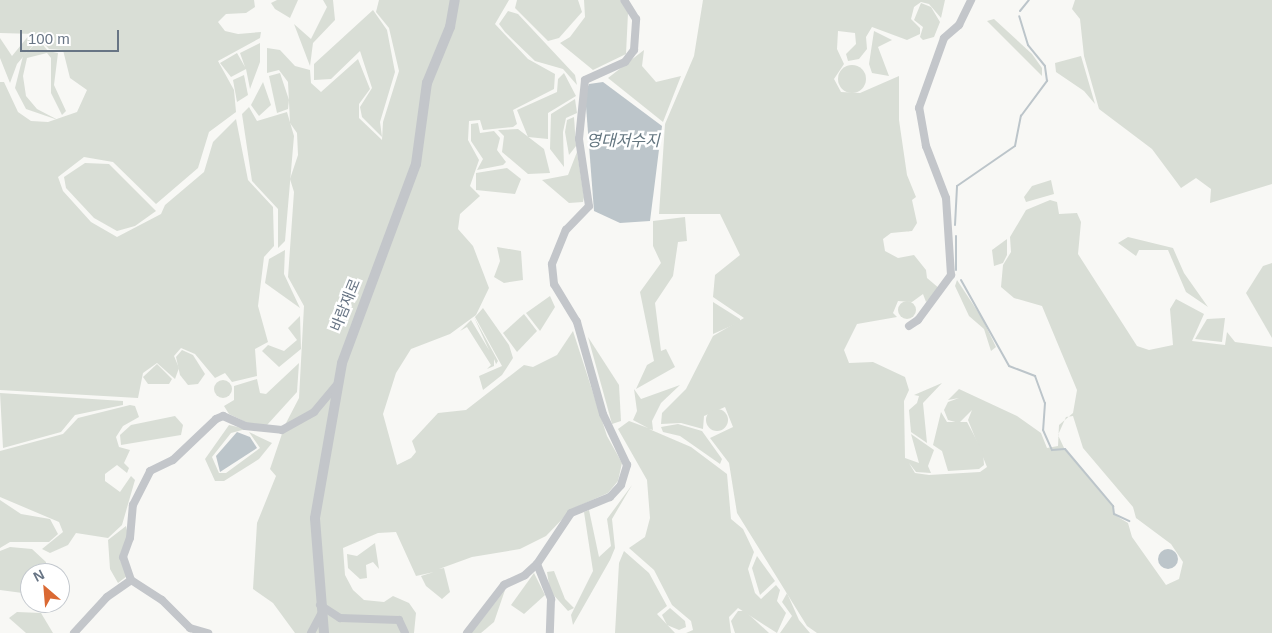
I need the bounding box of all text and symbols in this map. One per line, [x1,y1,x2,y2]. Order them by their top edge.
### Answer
scale bar [22,20,121,52]
text: 100 m [28,30,70,47]
water label: 영대저수지 [586,131,660,151]
street label: 바람재로 [326,276,364,334]
north arrow [20,563,70,613]
text: N [31,566,47,585]

